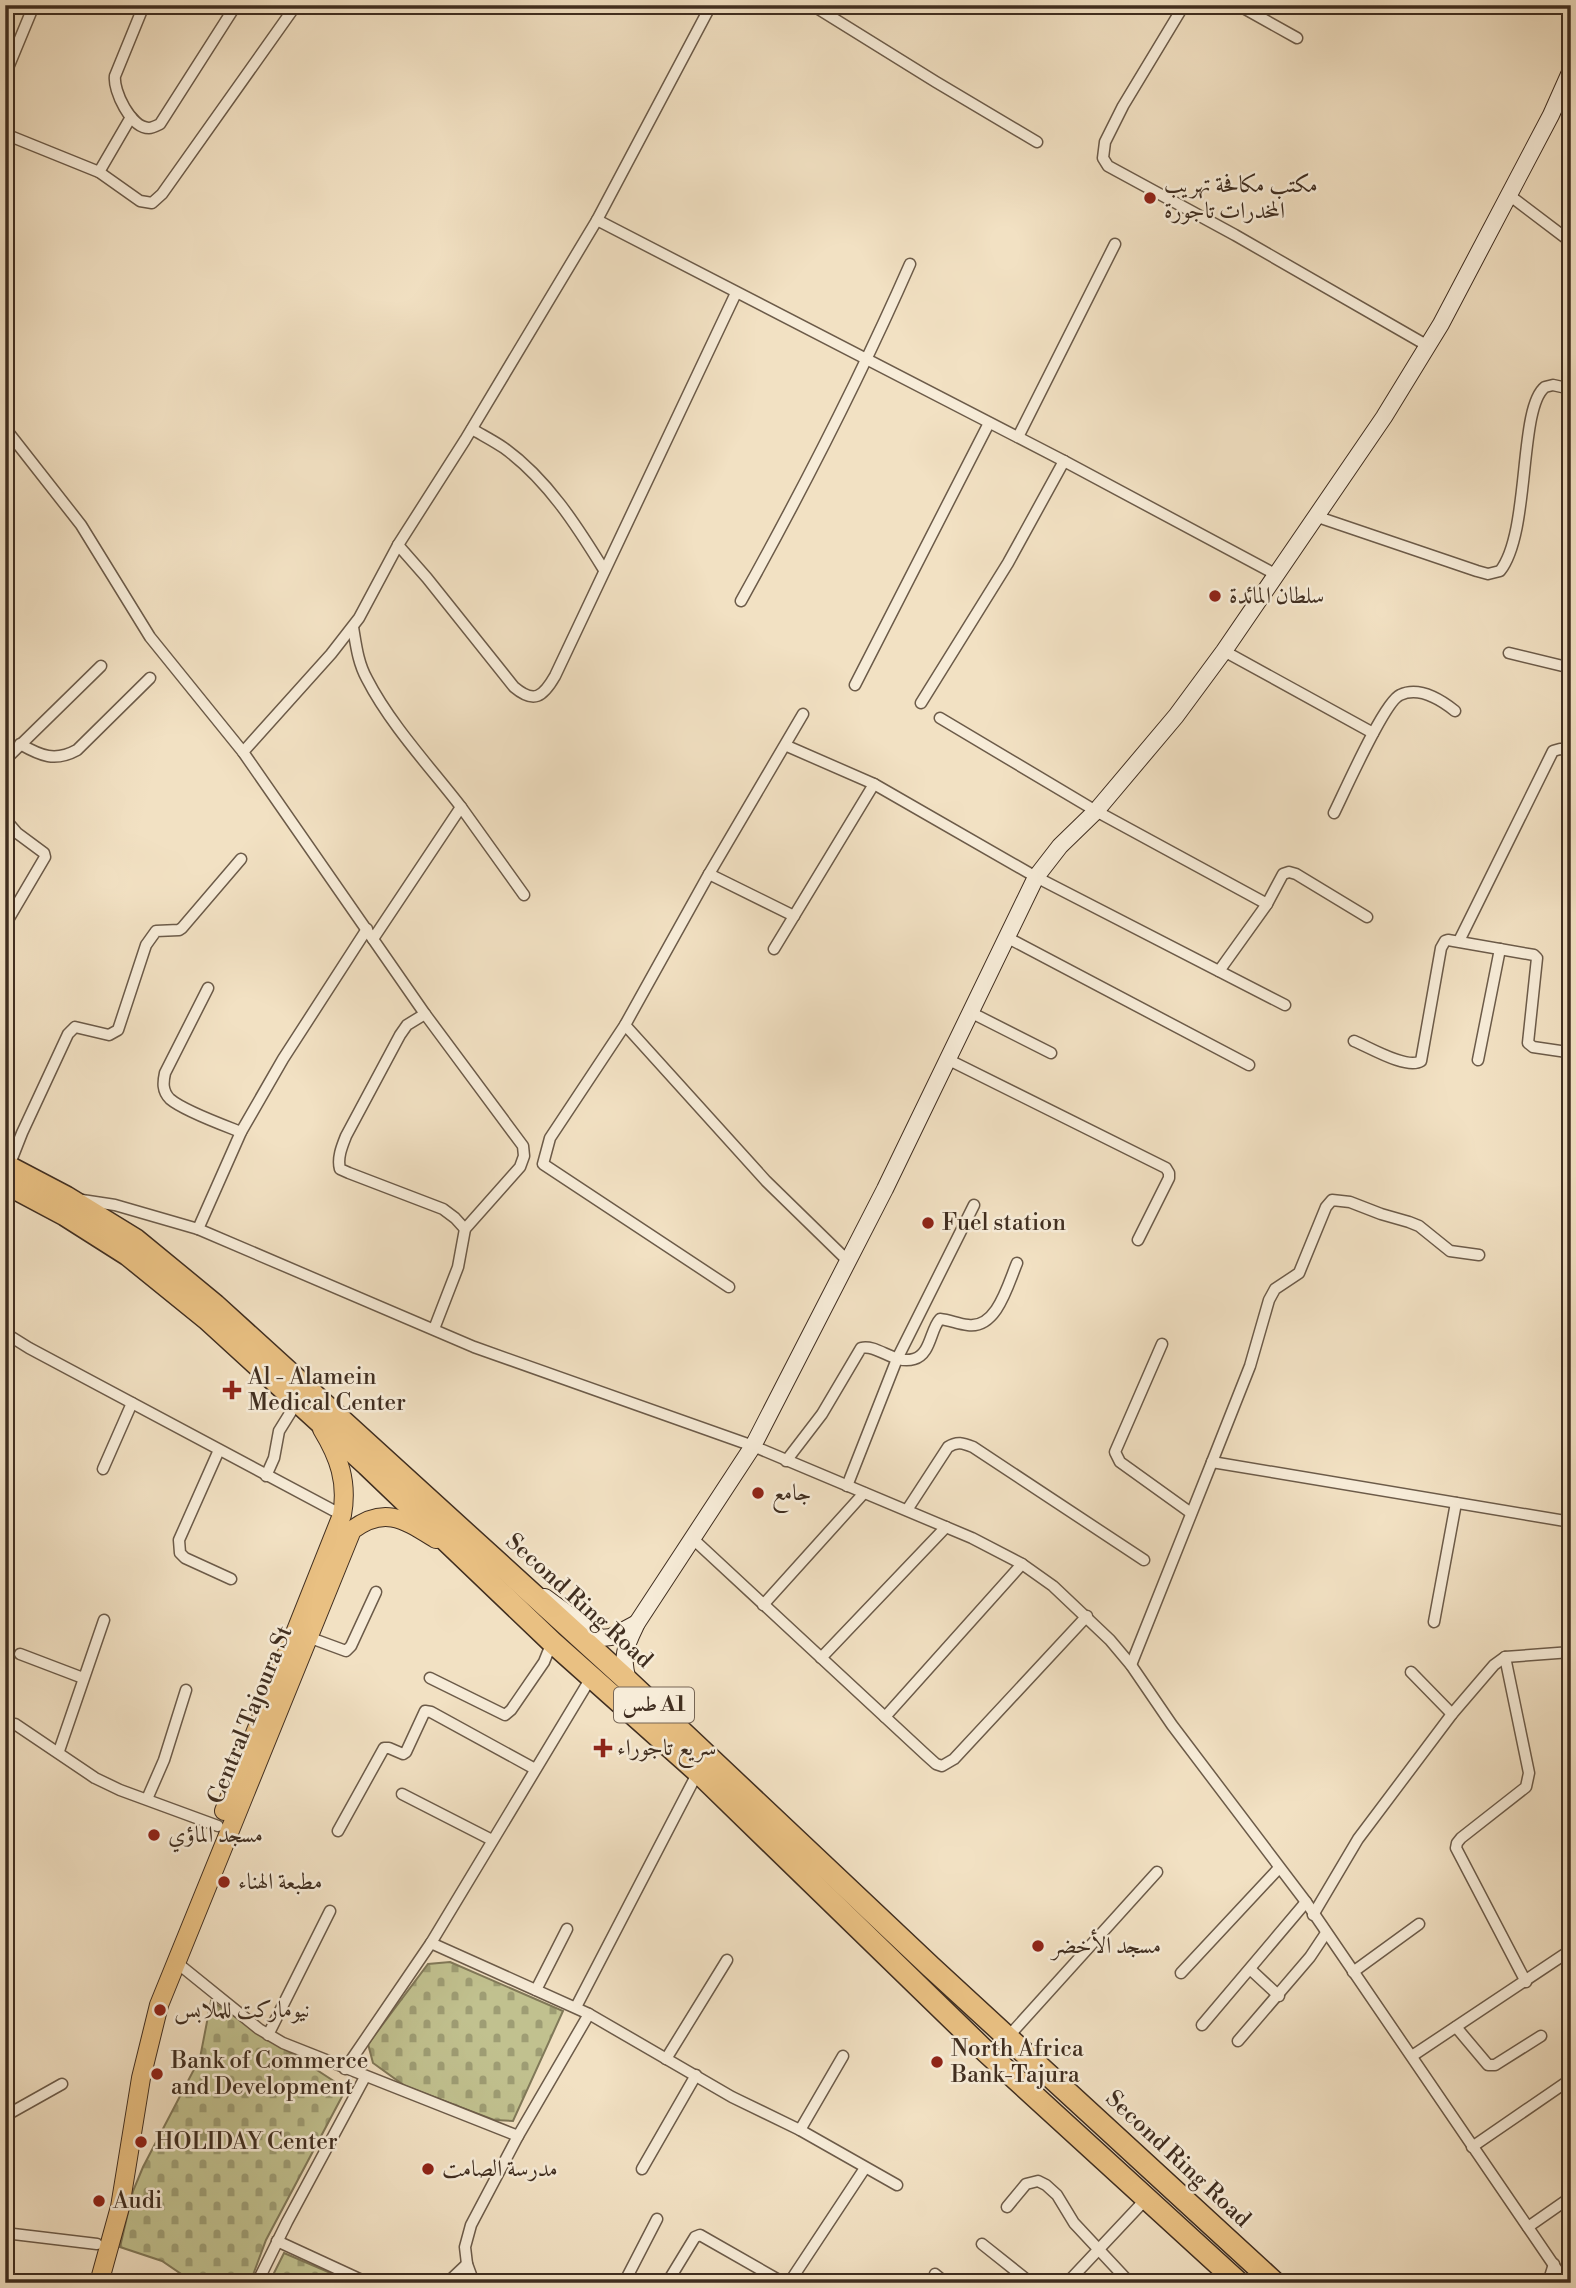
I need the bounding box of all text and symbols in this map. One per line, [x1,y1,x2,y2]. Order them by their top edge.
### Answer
place label: مكتب مكافحة تهريب المخدرات تاجورة [1164,171,1318,225]
marker: مكتب مكافحة تهريب المخدرات تاجورة [1142,190,1158,206]
place label: سلطان المائدة [1229,582,1324,610]
marker: سلطان المائدة [1207,588,1223,604]
place label: Fuel station [942,1209,1066,1237]
marker: Fuel station [920,1215,936,1231]
place label: Al - Alamein Medical Center [247,1363,406,1417]
marker: Al - Alamein Medical Center [222,1380,242,1400]
place label: جامع [772,1479,812,1513]
marker: جامع [750,1485,766,1501]
street label: Second Ring Road [500,1528,658,1674]
street label: Central Tajoura St [201,1622,299,1808]
road number: طس A1 [614,1688,694,1722]
place label: سريع تاجوراء [617,1734,716,1768]
marker: سريع تاجوراء [595,1740,611,1756]
place label: مسجد الماؤي [168,1821,263,1853]
marker: مسجد الماؤي [146,1827,162,1843]
place label: مطبعة الهناء [238,1868,322,1896]
marker: مطبعة الهناء [216,1874,232,1890]
place label: مسجد الأخضر [1050,1929,1161,1961]
marker: مسجد الأخضر [1030,1938,1046,1954]
place label: نيوماركت للملابس [174,1996,310,2025]
marker: نيوماركت للملابس [152,2002,168,2018]
place label: North Africa Bank-Tajura [950,2035,1084,2089]
place label: Bank of Commerce and Development [170,2047,368,2101]
marker: North Africa Bank-Tajura [929,2054,945,2070]
marker: Bank of Commerce and Development [149,2066,165,2082]
street label: Second Ring Road [1100,2085,1256,2233]
place label: HOLIDAY Center [155,2128,338,2156]
marker: HOLIDAY Center [133,2134,149,2150]
place label: مدرسة الصامت [442,2155,558,2183]
marker: مدرسة الصامت [420,2161,436,2177]
place label: Audi [112,2187,162,2215]
marker: Audi [91,2193,107,2209]

